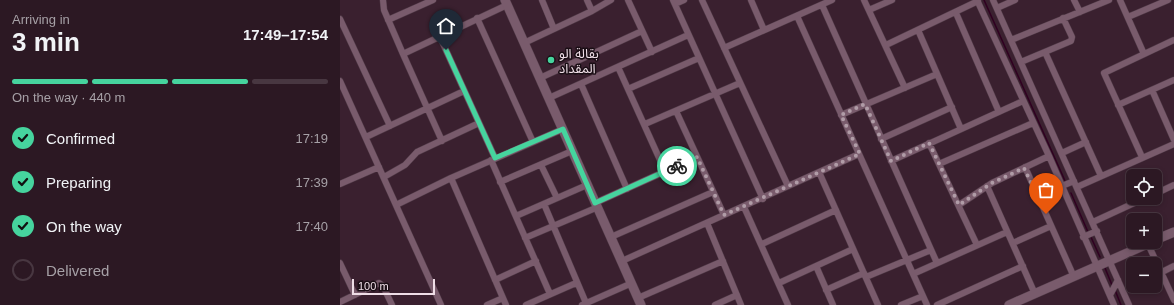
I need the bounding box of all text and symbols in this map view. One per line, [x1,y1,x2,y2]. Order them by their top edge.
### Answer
pin [429,9,463,50]
text: Arriving in [12,12,70,27]
icon: home [435,15,457,37]
text: 17:49–17:54 [243,26,328,43]
text: 3 min [12,27,80,57]
place label: بقالة الو المقداد [559,46,599,76]
marker: بقالة الو المقداد [546,55,556,65]
text: On the way · 440 m [12,90,125,105]
icon: check [12,127,34,149]
text: Confirmed [46,130,115,147]
text: 17:19 [295,131,328,146]
courier [657,146,697,186]
icon: bike [666,155,688,177]
map controls [1126,169,1162,293]
button: locate [1126,169,1162,205]
icon: check [12,171,34,193]
pin [1029,173,1063,214]
text: Preparing [46,174,111,191]
text: 17:39 [295,175,328,190]
icon: bag [1035,179,1057,201]
button: + [1126,213,1162,249]
icon: check [12,215,34,237]
text: On the way [46,218,122,235]
text: 17:40 [295,219,328,234]
button: − [1126,257,1162,293]
text: Delivered [46,262,109,279]
scale bar [352,277,435,296]
text: 100 m [358,280,389,292]

